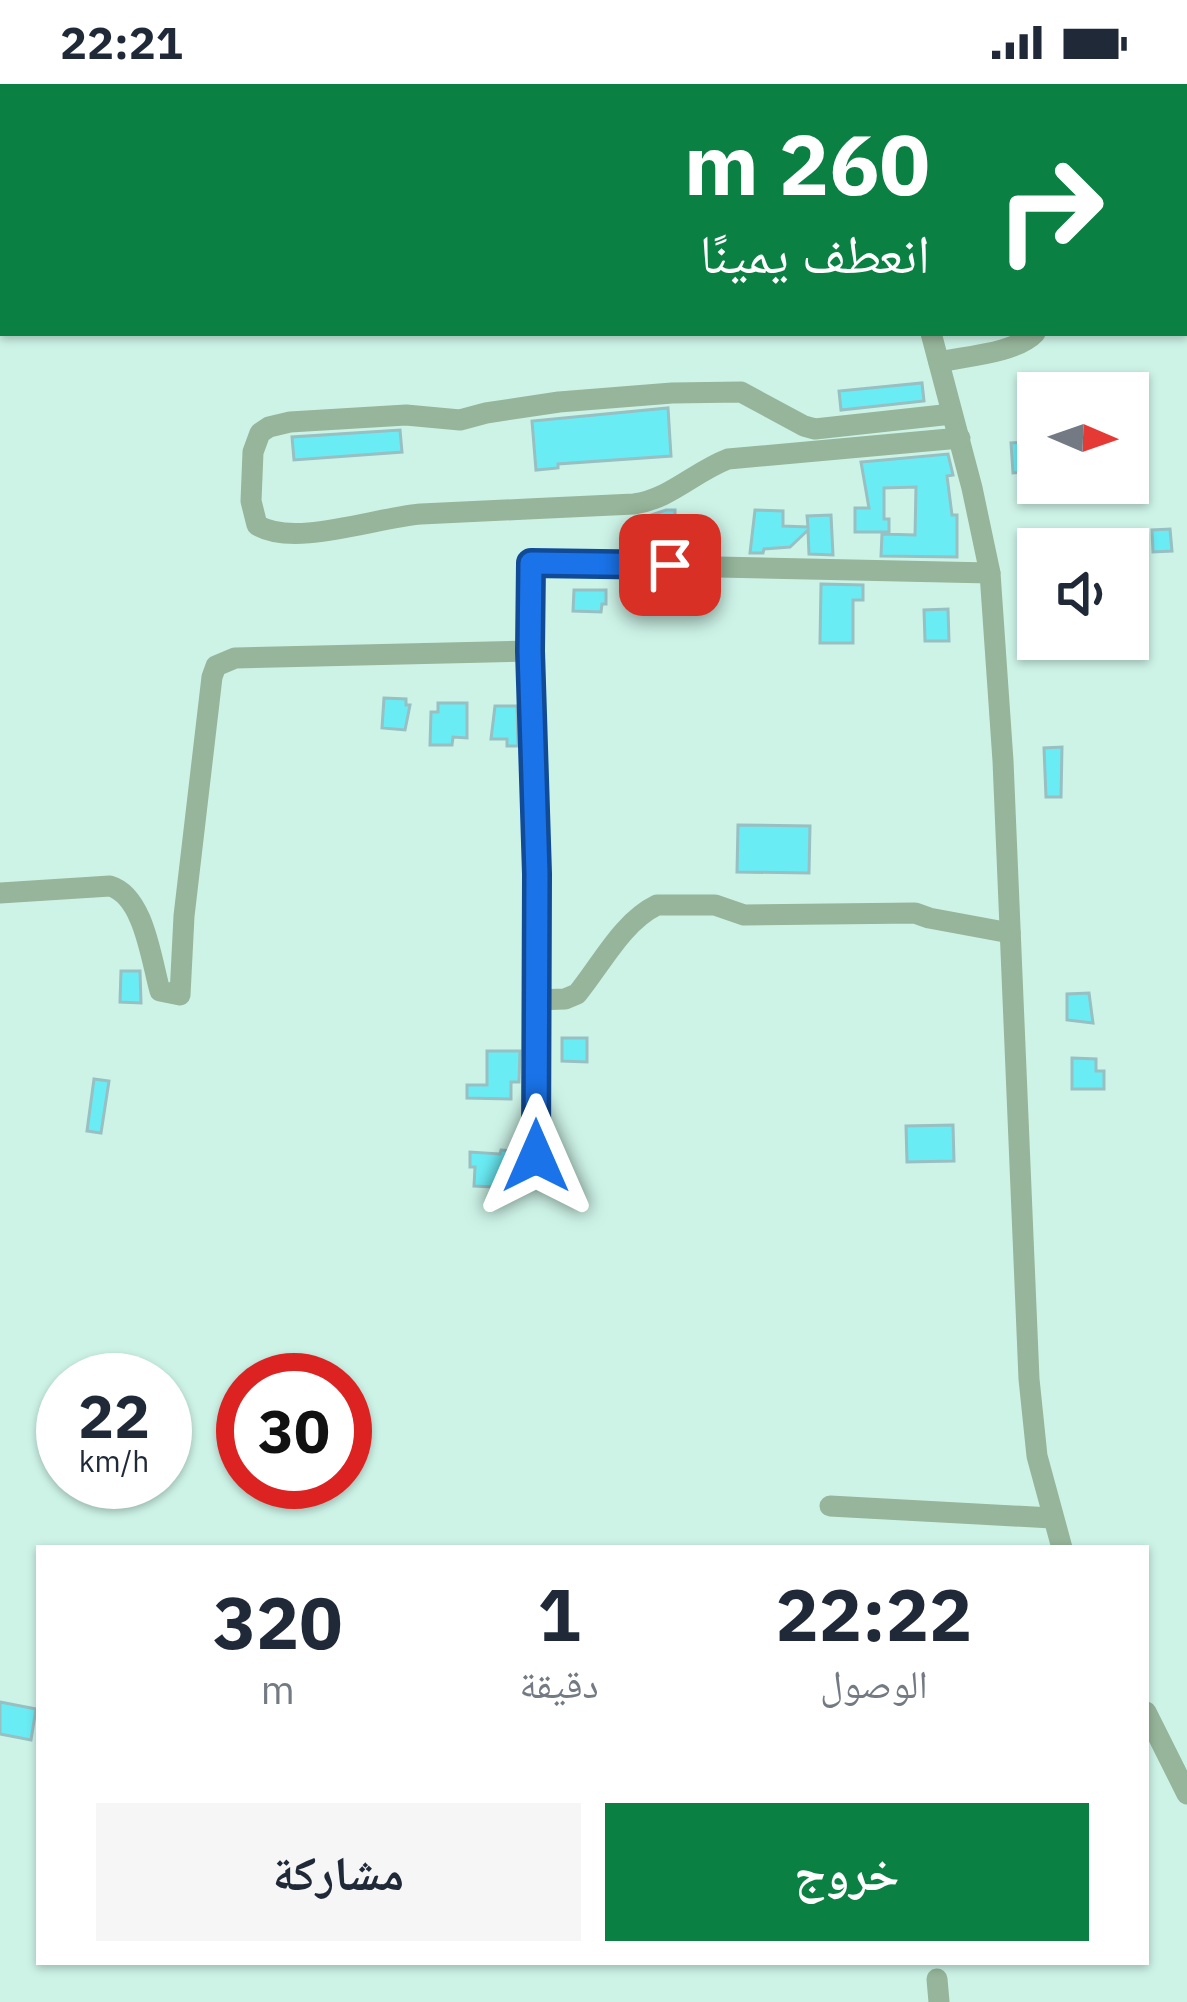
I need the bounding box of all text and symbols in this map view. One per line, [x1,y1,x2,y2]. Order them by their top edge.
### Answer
text: 22:21 [60,13,183,71]
text: 260 m [684,109,930,218]
icon: right [972,132,1128,288]
text: انعطف يمينًا [699,218,930,288]
north arrow [1017,372,1149,504]
map controls [1017,372,1149,660]
pin [619,514,721,616]
button: sound [1017,528,1149,660]
icon: arrive [637,532,703,598]
position arrow [473,1093,599,1219]
speed limit sign: 30 [216,1353,372,1509]
text: 22 [78,1376,150,1455]
text: km/h [79,1441,149,1480]
text: 1 [537,1567,581,1661]
text: 22:22 [776,1567,972,1661]
text: 320 [213,1575,343,1669]
text: دقيقة [519,1658,599,1709]
text: الوصول [820,1658,928,1709]
text: m [261,1664,295,1715]
button: مشاركة [96,1803,581,1941]
button: خروج [605,1803,1089,1941]

